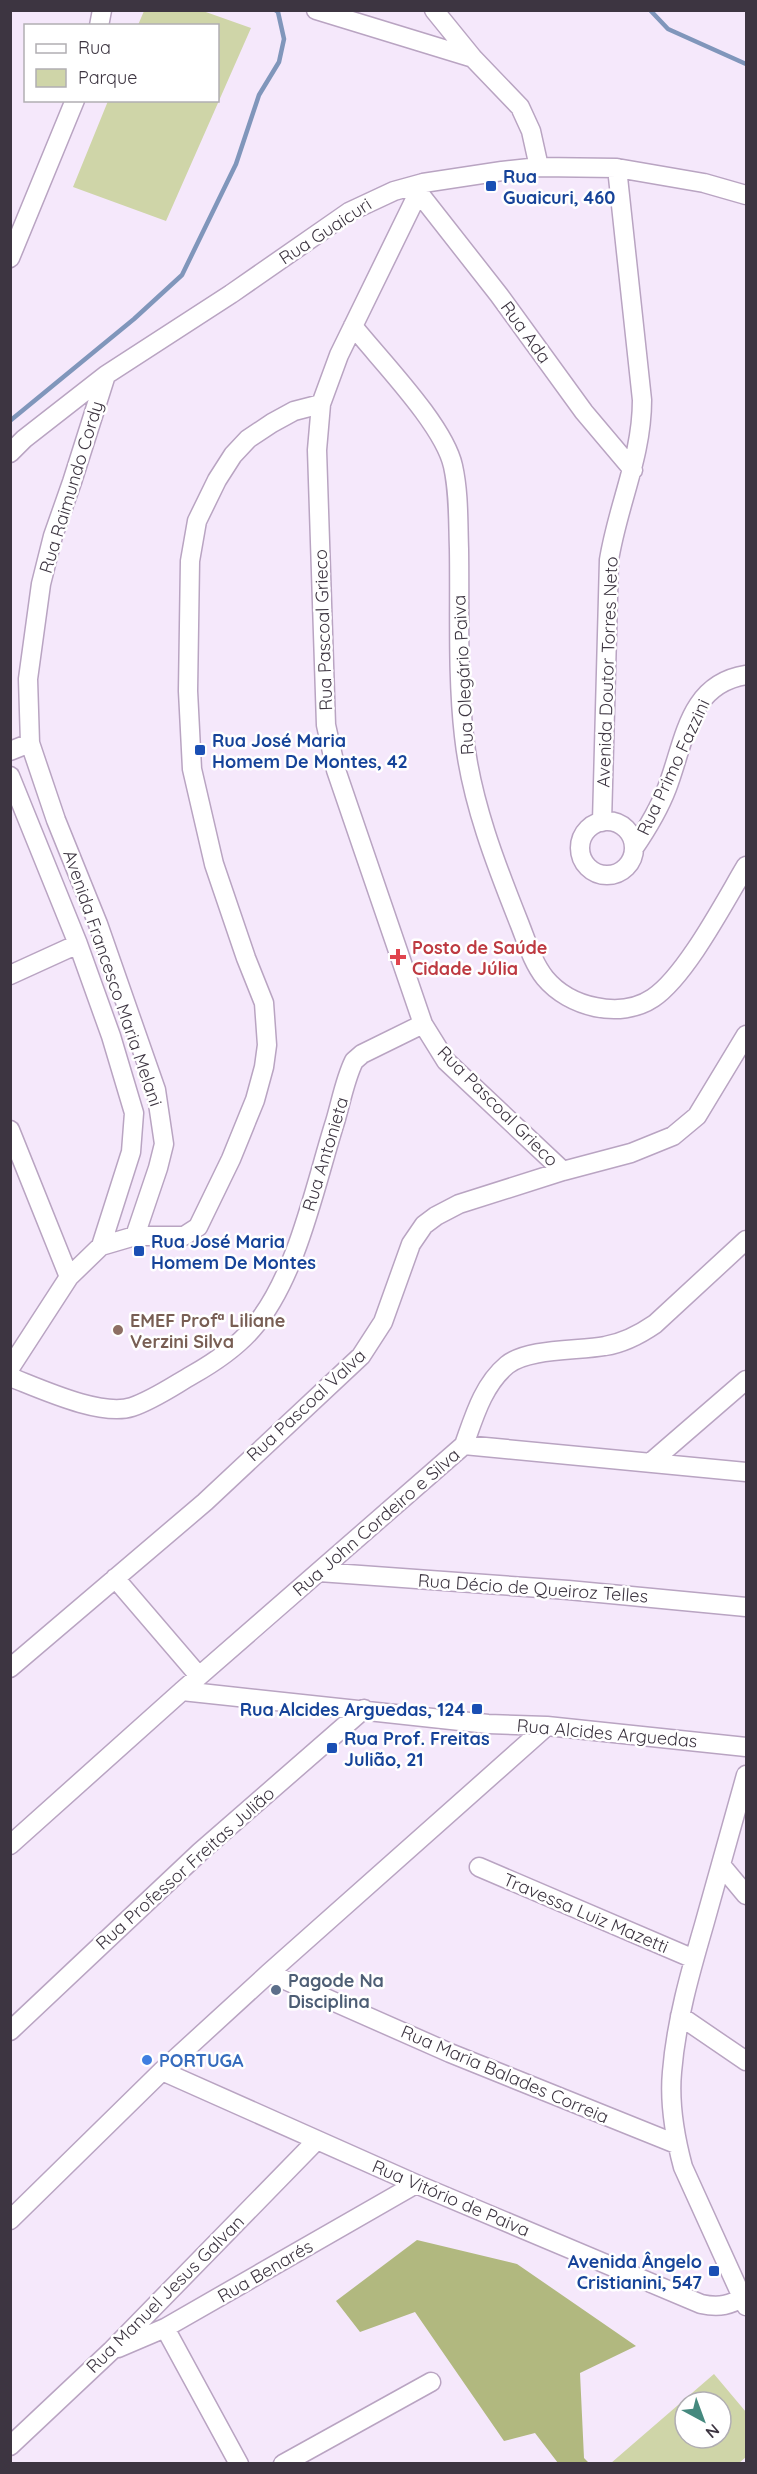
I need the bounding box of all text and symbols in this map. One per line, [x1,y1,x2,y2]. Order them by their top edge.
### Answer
legend [24,24,219,102]
text: Rua [78,36,111,59]
text: Parque [78,66,137,89]
place label: Rua Guaicuri, 460 [503,165,615,209]
marker: Rua Guaicuri, 460 [484,179,498,193]
street label: Rua Guaicuri [274,193,376,269]
street label: Rua Ada [496,296,556,368]
street label: Rua Raimundo Cordy [34,398,108,576]
street label: Rua Pascoal Grieco [309,549,337,711]
street label: Avenida Doutor Torres Neto [591,556,623,788]
street label: Rua Olegário Paiva [447,594,479,756]
street label: Rua Primo Fazzini [631,695,715,839]
place label: Rua José Maria Homem De Montes, 42 [212,729,408,773]
marker: Rua José Maria Homem De Montes, 42 [193,743,207,757]
street label: Avenida Francesco Maria Melani [58,847,168,1109]
place label: Posto de Saúde Cidade Júlia [412,936,547,980]
marker: Posto de Saúde Cidade Júlia [389,948,407,966]
street label: Rua Pascoal Grieco [433,1041,563,1171]
street label: Rua Antonieta [297,1094,353,1214]
place label: Rua José Maria Homem De Montes [151,1230,316,1274]
marker: Rua José Maria Homem De Montes [132,1244,146,1258]
place label: EMEF Profª Liliane Verzini Silva [130,1309,285,1353]
marker: EMEF Profª Liliane Verzini Silva [111,1323,125,1337]
street label: Rua Pascoal Valva [242,1344,370,1466]
street label: Rua John Cordeiro e Silva [288,1443,464,1601]
street label: Rua Décio de Queiroz Telles [417,1568,649,1608]
place label: Rua Alcides Arguedas, 124 [240,1698,465,1721]
marker: Rua Alcides Arguedas, 124 [470,1702,484,1716]
street label: Rua Alcides Arguedas [516,1714,698,1752]
place label: Rua Prof. Freitas Julião, 21 [344,1727,490,1771]
marker: Rua Prof. Freitas Julião, 21 [325,1741,339,1755]
street label: Rua Professor Freitas Julião [91,1782,279,1954]
street label: Travessa Luiz Mazetti [500,1868,672,1958]
place label: Pagode Na Disciplina [288,1969,384,2013]
marker: Pagode Na Disciplina [269,1983,283,1997]
street label: Rua Maria Balades Correia [398,2020,612,2128]
place label: PORTUGA [159,2049,244,2072]
marker: PORTUGA [140,2053,154,2067]
street label: Rua Vitório de Paiva [369,2154,533,2242]
street label: Rua Manuel Jesus Galvan [81,2210,249,2378]
street label: Rua Benarés [213,2234,317,2308]
place label: Avenida Ângelo Cristianini, 547 [568,2250,702,2294]
marker: Avenida Ângelo Cristianini, 547 [707,2264,721,2278]
north arrow [673,2390,733,2450]
text: N [702,2420,724,2443]

